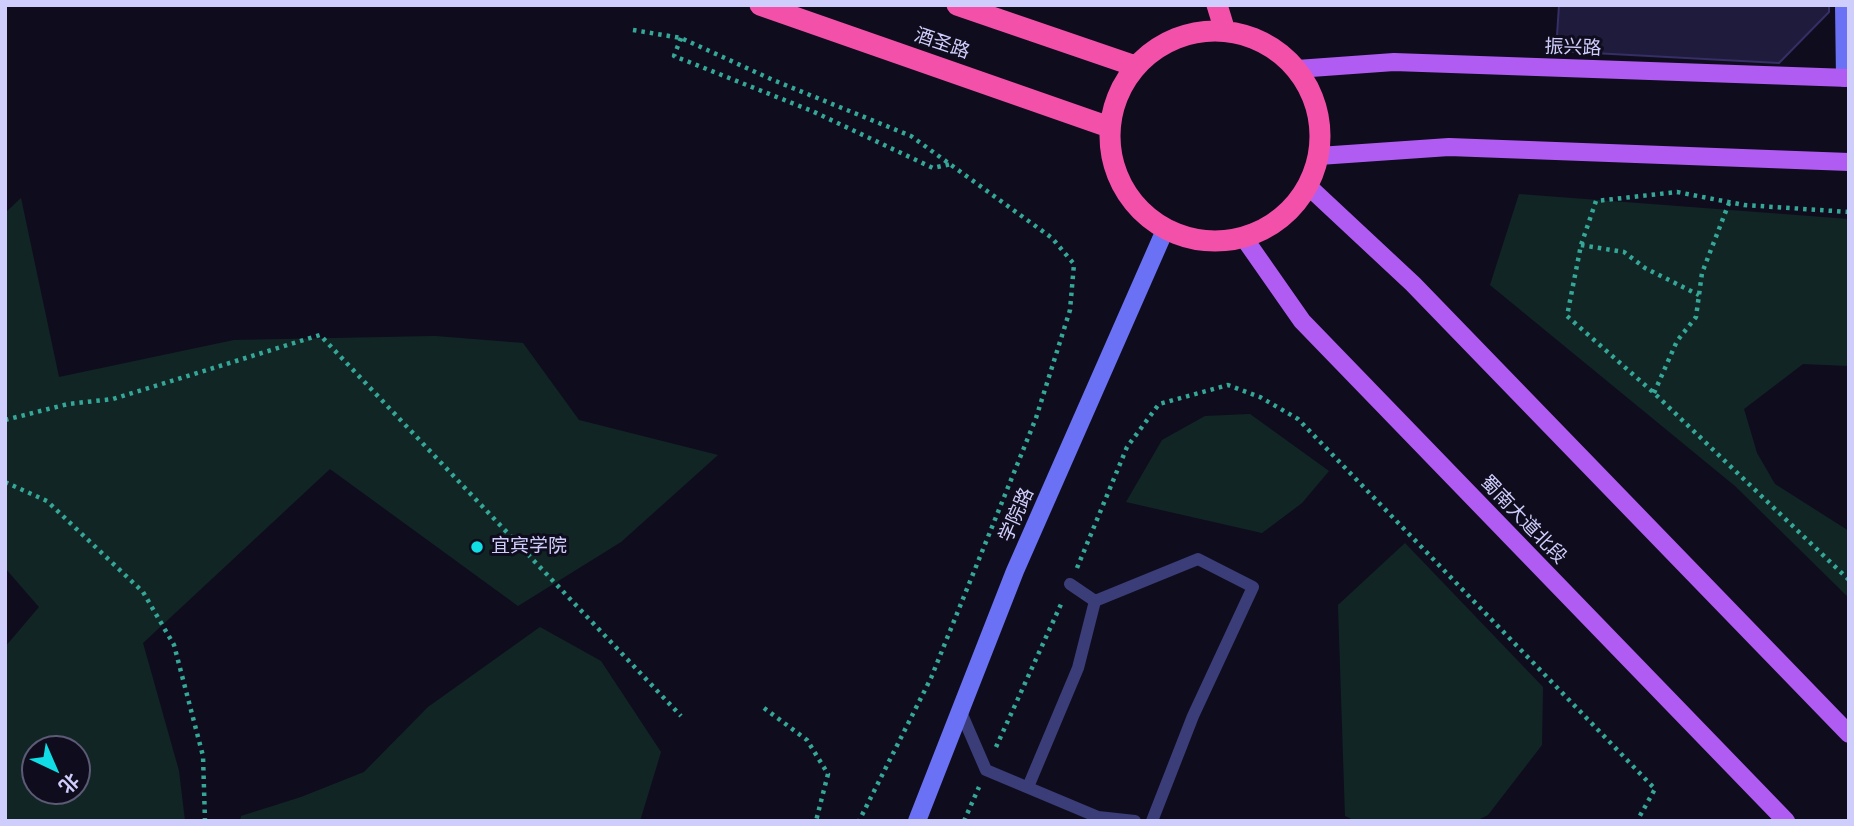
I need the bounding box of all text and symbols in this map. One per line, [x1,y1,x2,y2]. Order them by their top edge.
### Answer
street label: 酒圣路 [911,24,973,64]
street label: 振兴路 [1544,36,1602,60]
street label: 蜀南大道北段 [1475,471,1571,569]
street label: 学院路 [995,484,1039,546]
place label: 宜宾学院 [491,536,567,558]
marker: 宜宾学院 [469,539,485,555]
north arrow [21,735,91,805]
text: 北 [53,768,85,800]

